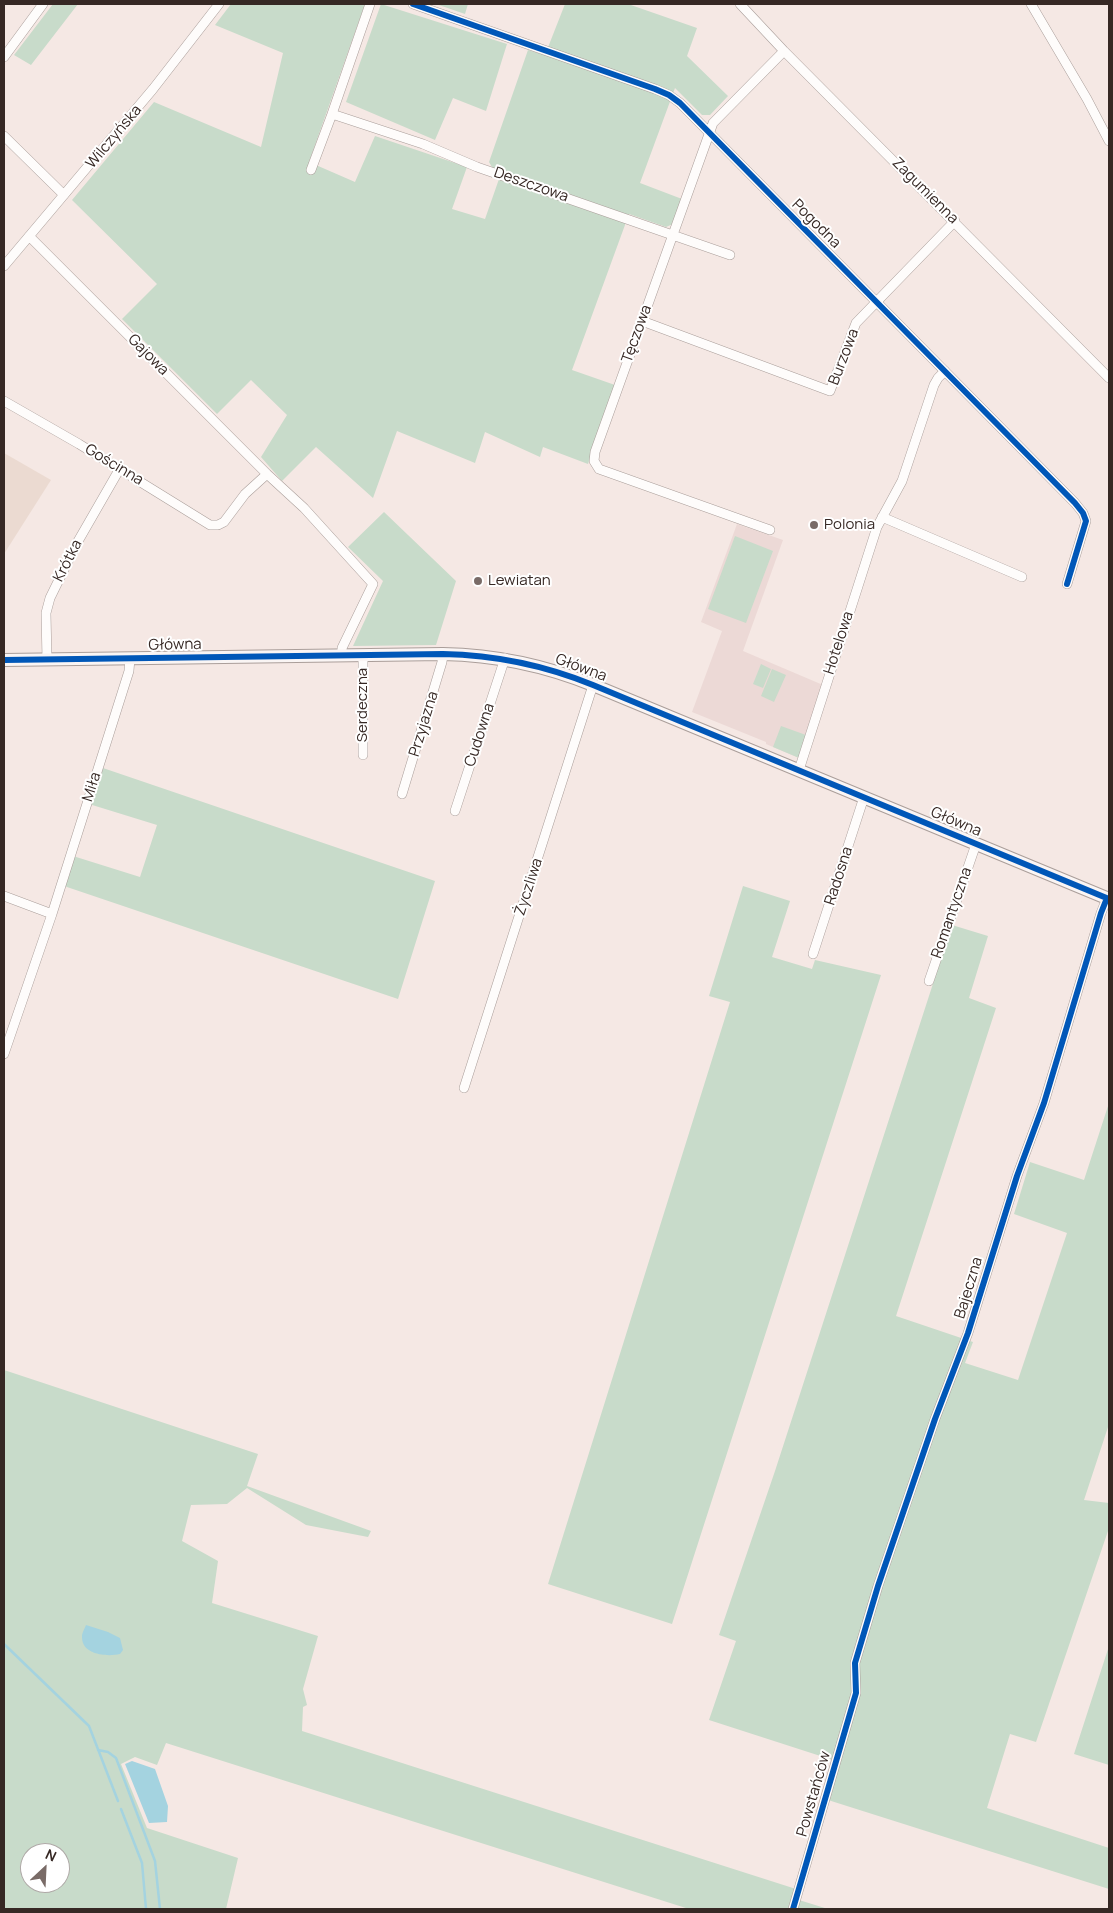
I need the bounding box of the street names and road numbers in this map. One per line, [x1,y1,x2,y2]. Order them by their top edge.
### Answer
street label: Wilczyńska [82,102,146,172]
street label: Zagumienna [888,154,962,228]
street label: Deszczowa [491,164,571,206]
street label: Pogodna [788,196,844,252]
street label: Tęczowa [618,303,656,365]
street label: Burzowa [825,326,863,388]
street label: Gajowa [124,331,172,379]
street label: Gościnna [82,441,146,489]
street label: Krótka [50,537,86,585]
street label: Hotelowa [820,609,858,677]
street label: Główna [148,636,202,654]
street label: Główna [553,650,609,686]
street label: Serdeczna [354,668,372,742]
street label: Przyjazna [406,689,442,759]
street label: Cudowna [461,701,499,769]
street label: Miła [79,770,105,804]
street label: Główna [928,803,984,841]
street label: Radosna [821,844,857,908]
street label: Życzliwa [511,856,547,918]
street label: Romantyczna [928,865,976,961]
street label: Bajeczna [951,1255,987,1321]
street label: Powstańców [793,1749,835,1839]

